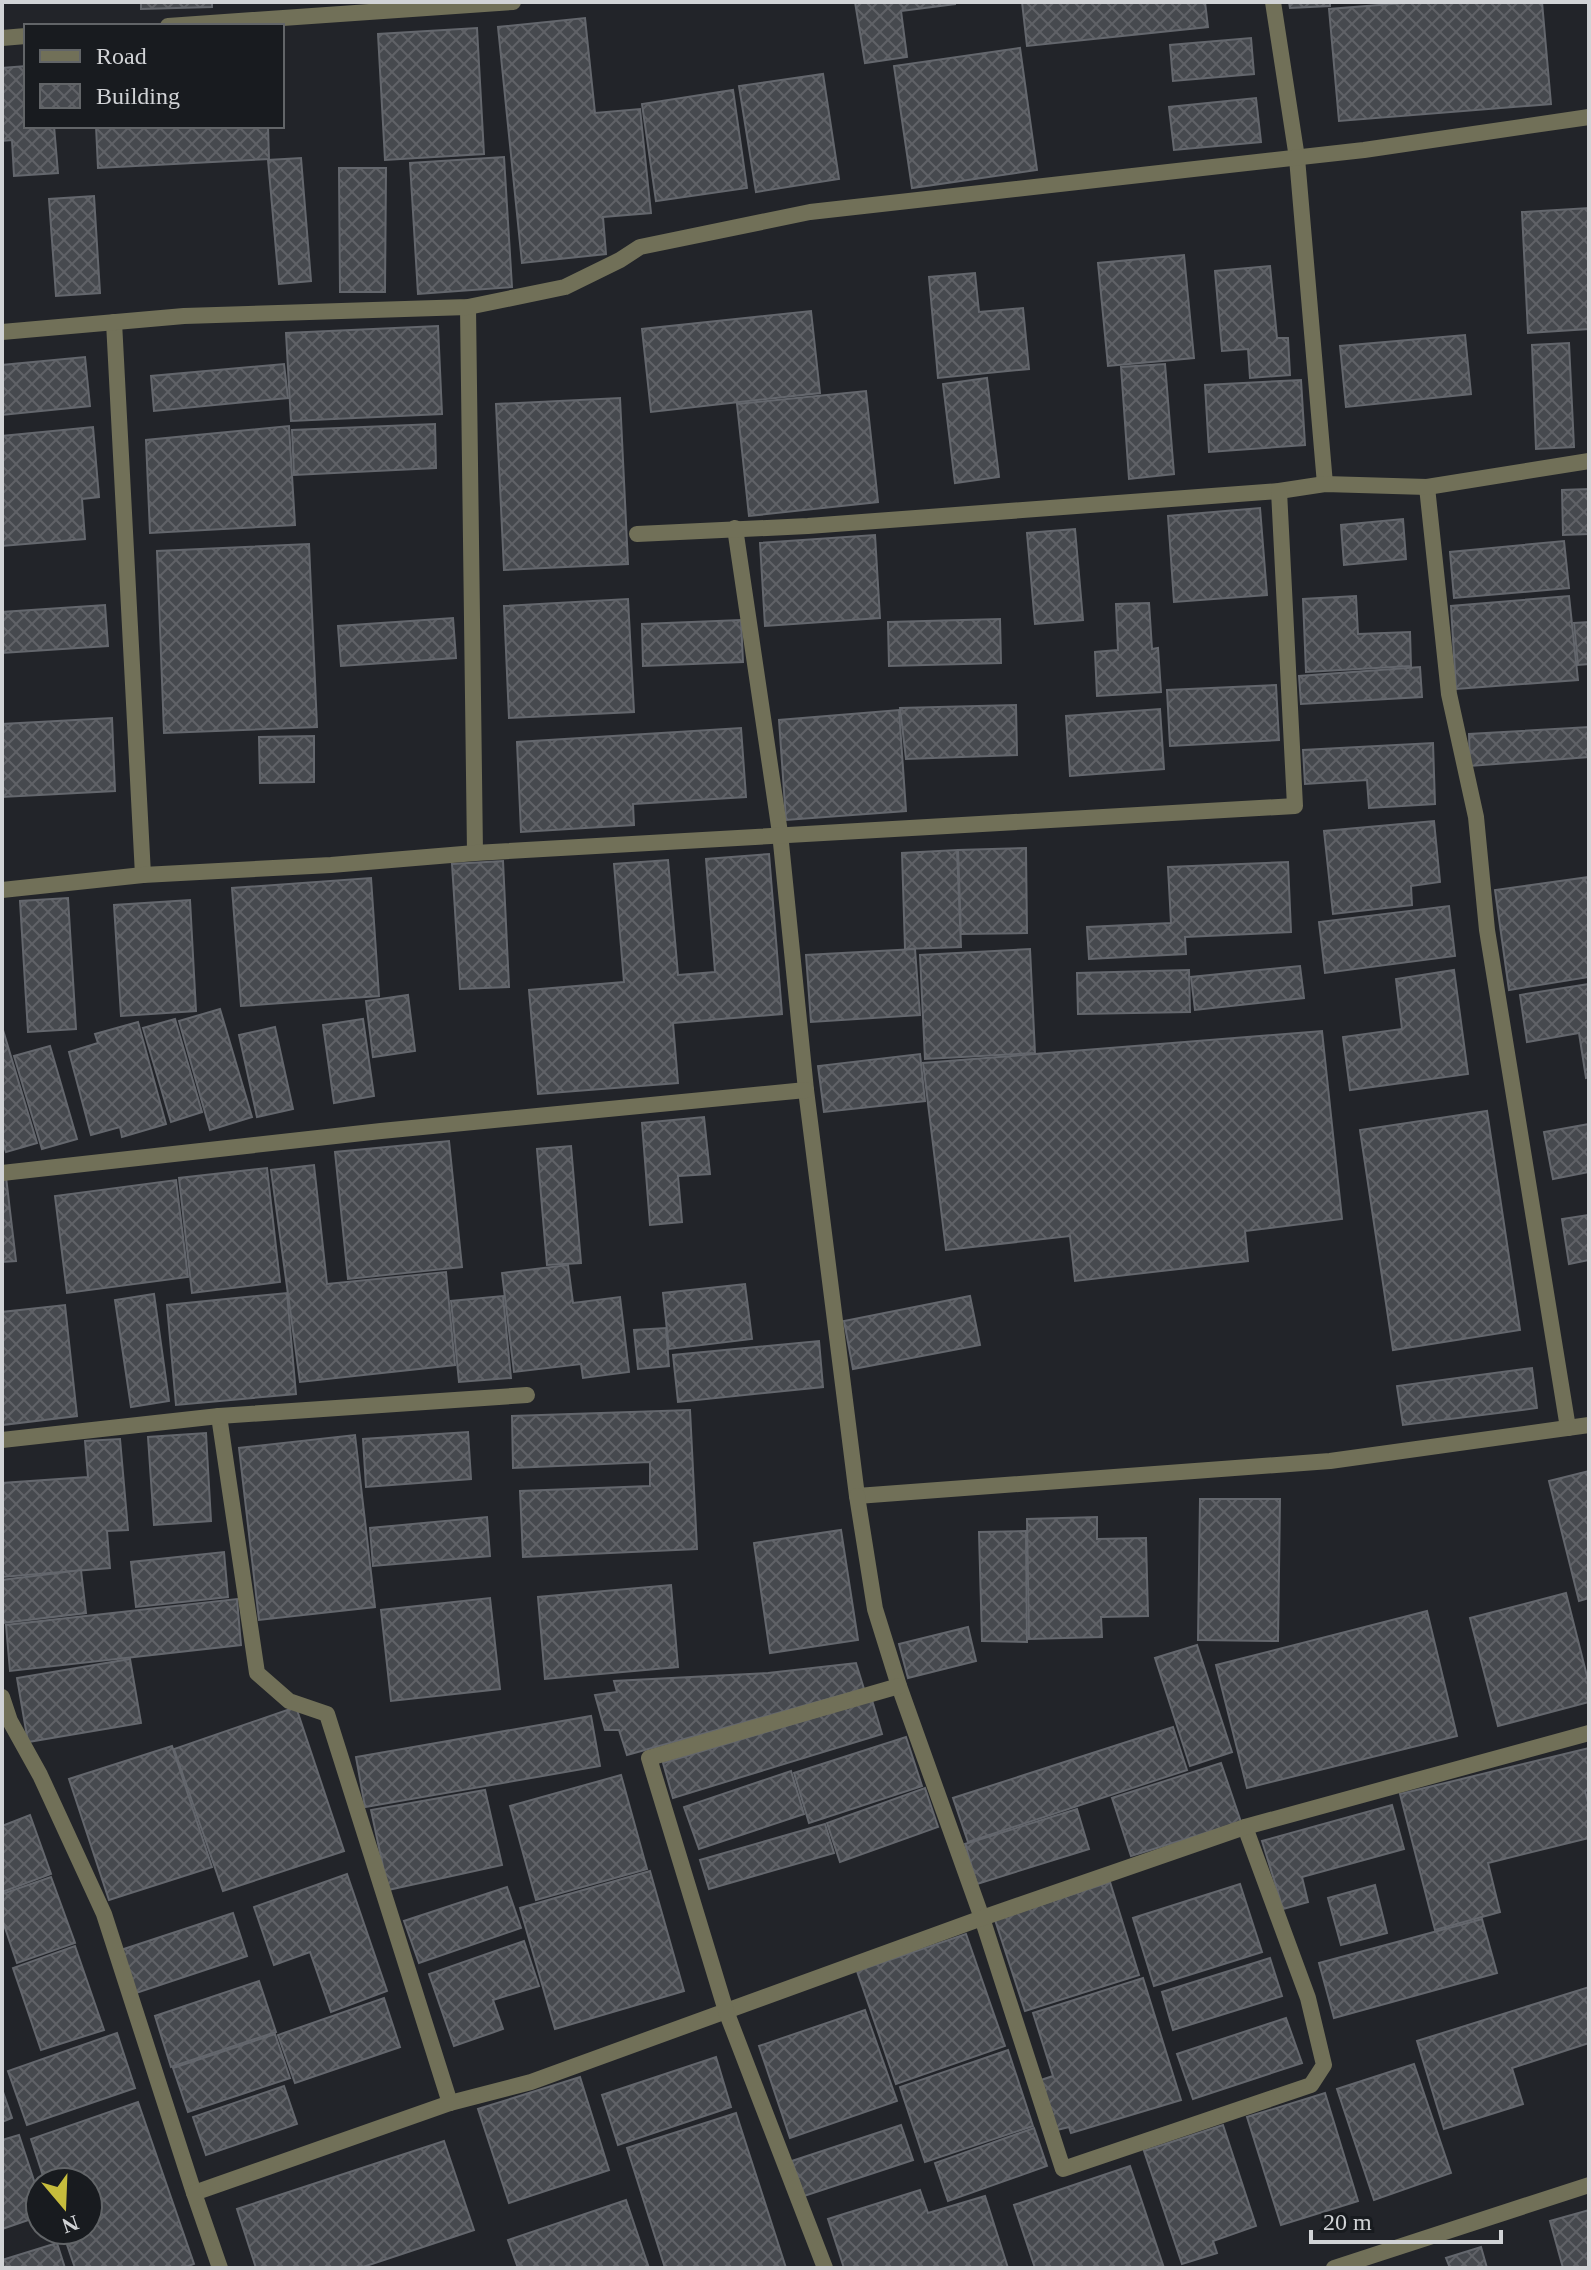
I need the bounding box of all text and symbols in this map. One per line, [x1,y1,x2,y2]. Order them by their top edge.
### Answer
legend [24,24,284,128]
text: Road [96,43,147,69]
text: Building [96,83,180,109]
north arrow [24,2166,104,2246]
scale bar [1311,2194,1501,2244]
text: 20 m [1323,2209,1372,2235]
text: N [59,2210,82,2239]

